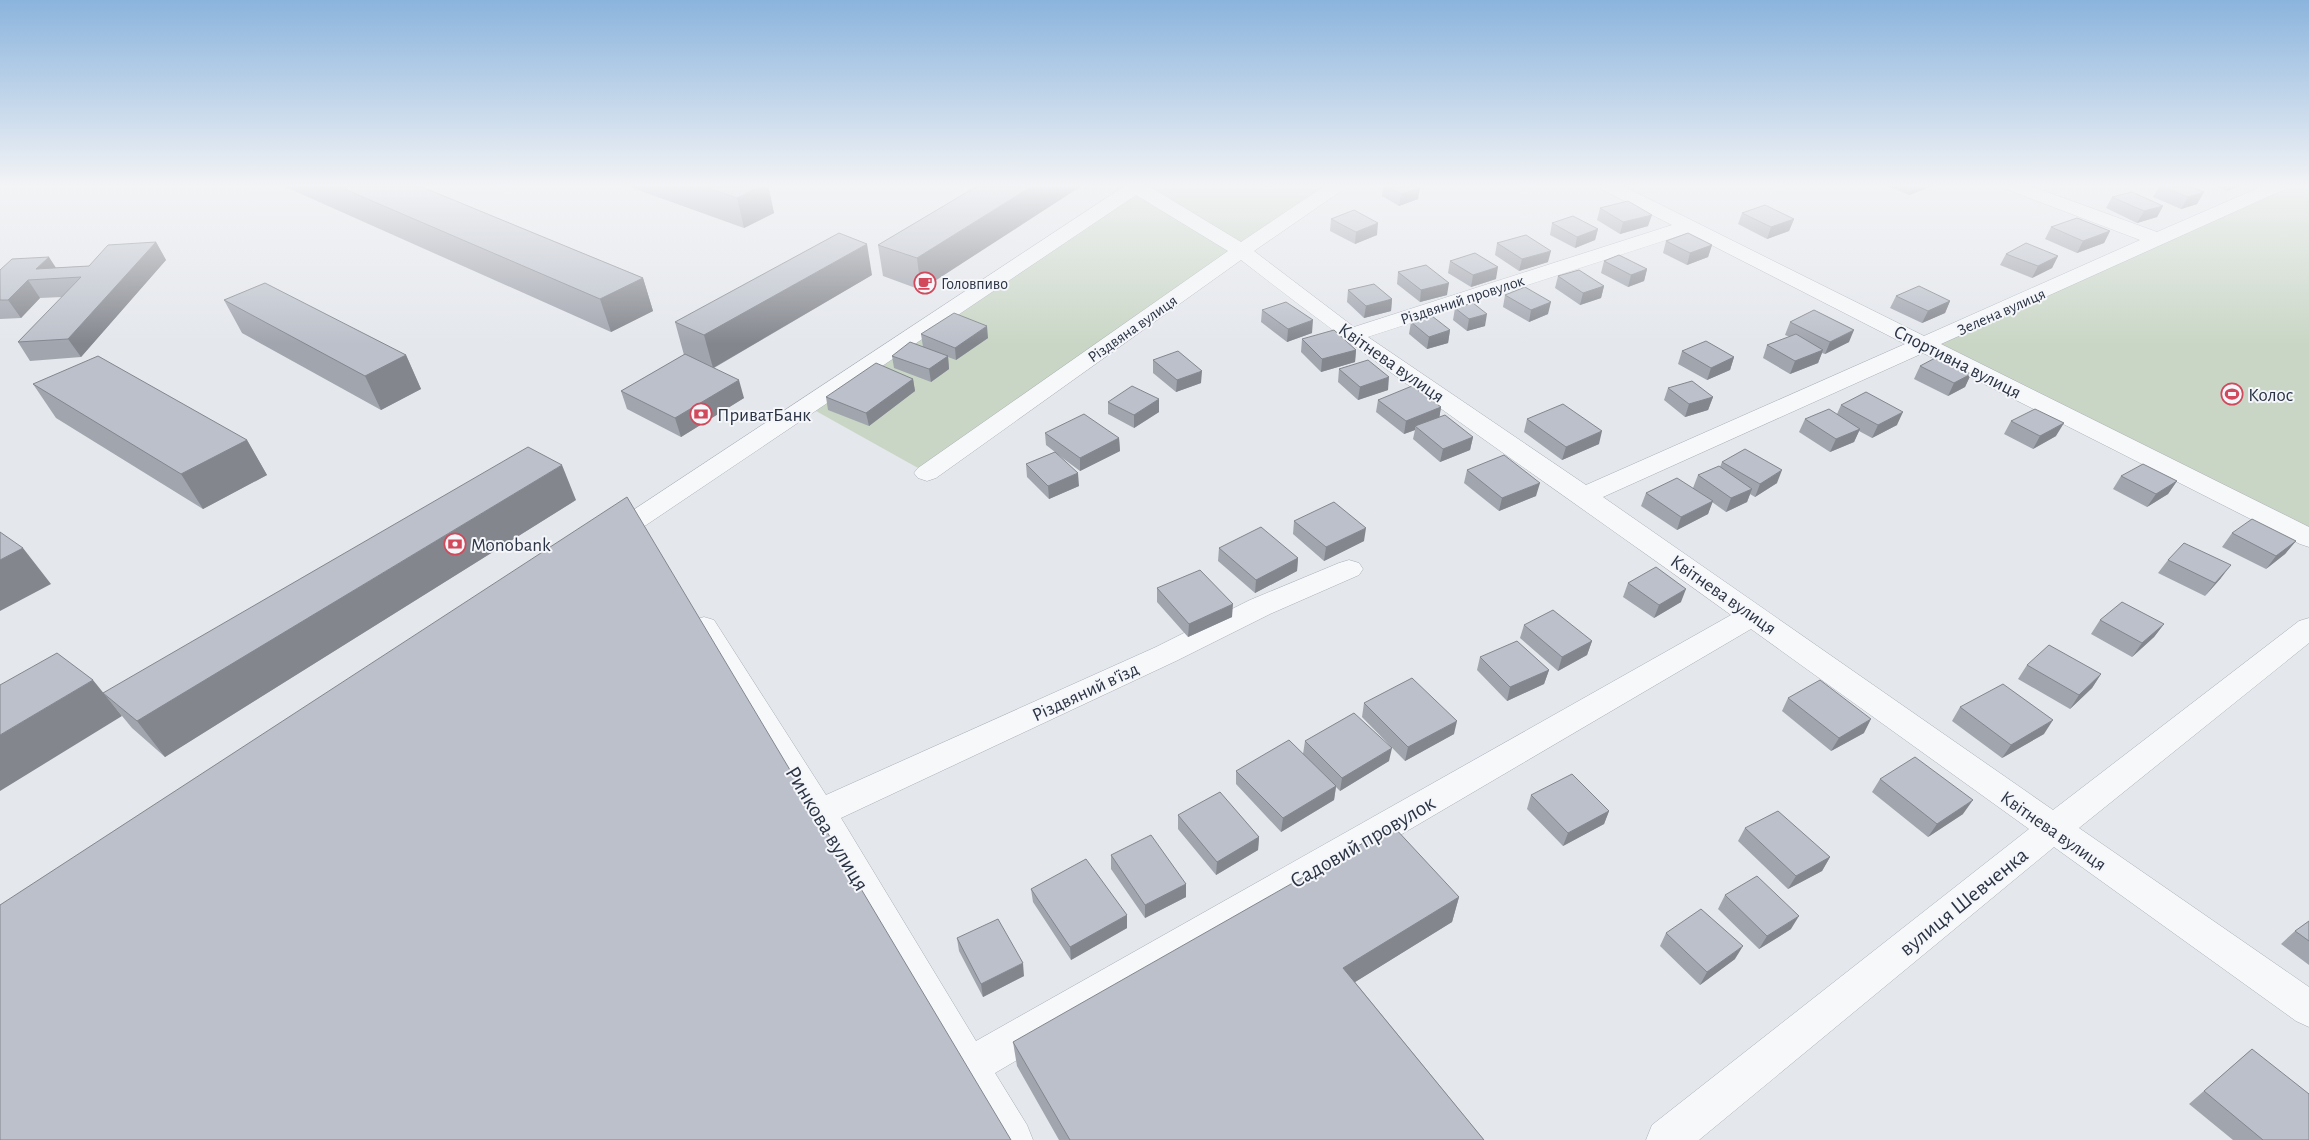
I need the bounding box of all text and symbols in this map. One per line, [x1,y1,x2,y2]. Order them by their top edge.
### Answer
cafe icon: Головпиво [913,271,937,295]
street label: Різдвяний провулок [1398,272,1527,328]
place label: Головпиво [941,276,1008,292]
street label: Зелена вулиця [1955,285,2048,339]
street label: Різдвяна вулиця [1085,292,1181,366]
street label: Квітнева вулиця [1335,320,1447,407]
street label: Спортивна вулиця [1891,322,2024,403]
sports icon: Колос [2220,382,2244,406]
place label: Колос [2248,386,2293,405]
bank icon: ПриватБанк [689,402,713,426]
place label: ПриватБанк [717,406,811,425]
bank icon: Monobank [443,532,467,556]
place label: Monobank [471,536,551,555]
street label: Квітнева вулиця [1667,552,1779,639]
street label: Різдвяний в'їзд [1029,659,1142,725]
street label: Ринкова вулиця [781,762,873,895]
street label: Квітнева вулиця [1997,788,2109,875]
street label: Садовий провулок [1286,791,1439,892]
street label: вулиця Шевченка [1895,843,2032,960]

